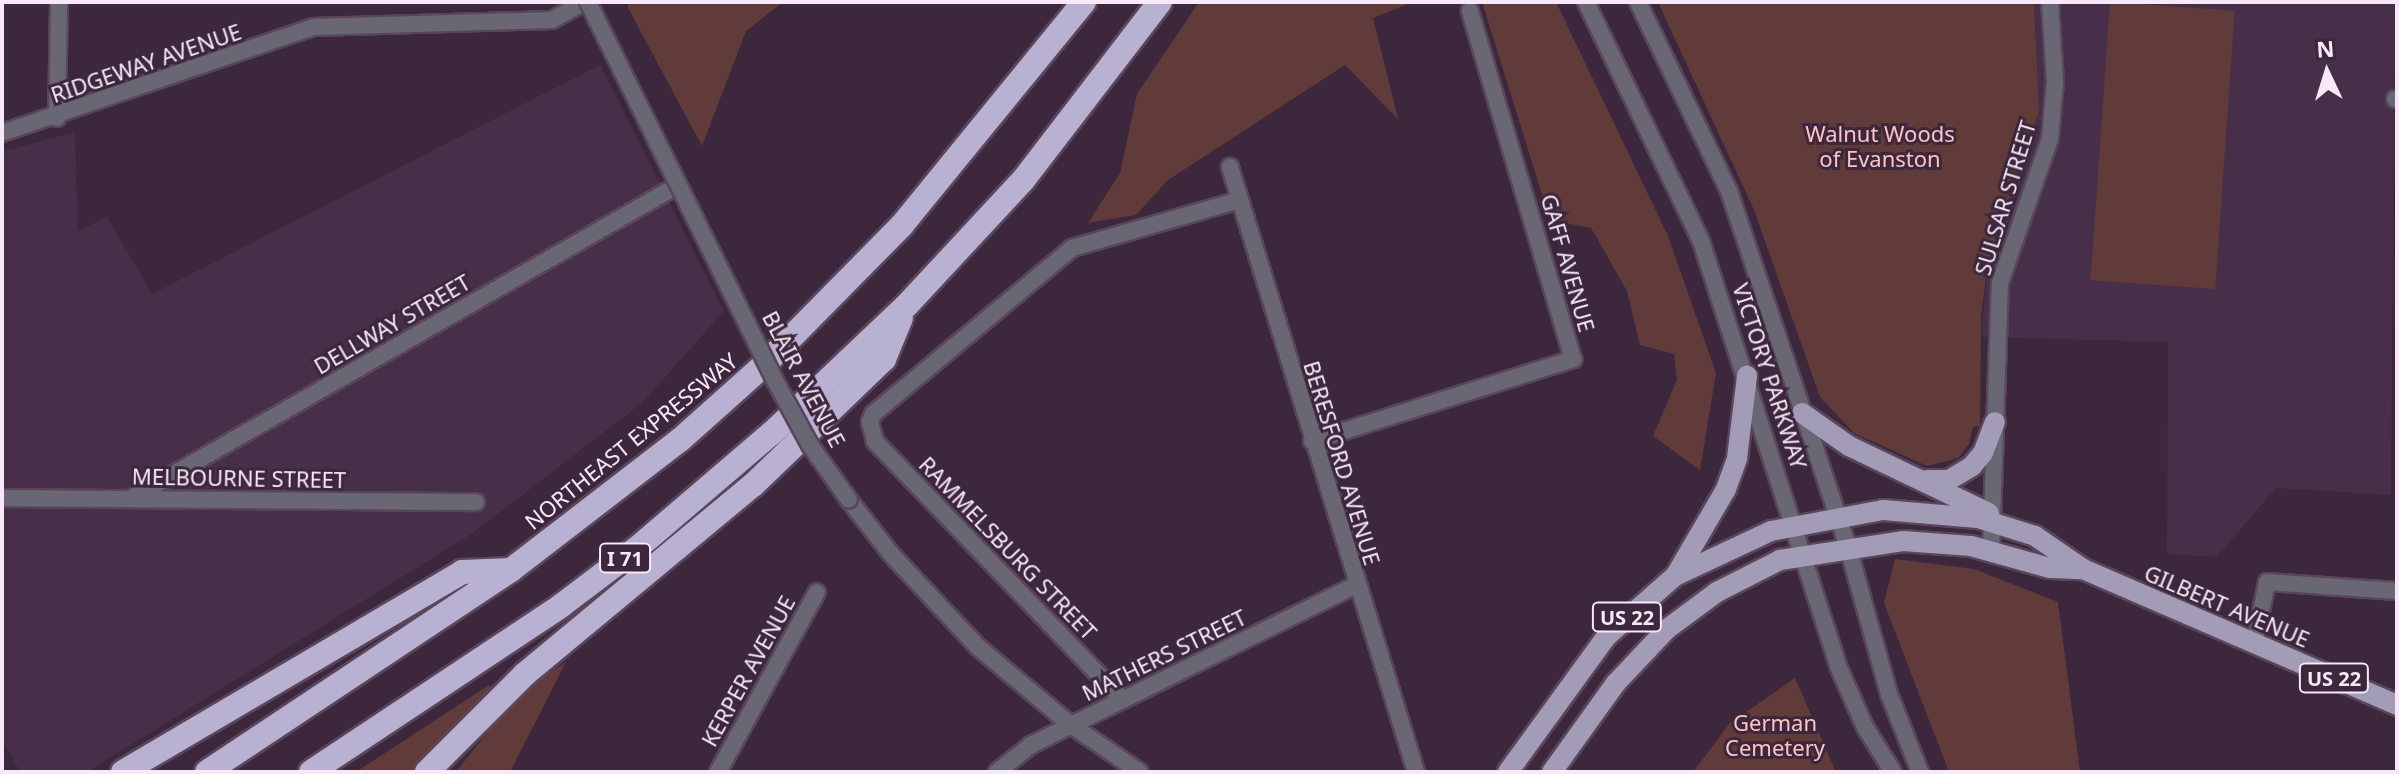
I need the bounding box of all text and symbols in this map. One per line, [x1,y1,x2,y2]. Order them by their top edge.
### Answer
street label: RIDGEWAY AVENUE [47,18,245,108]
north arrow [2287,32,2367,112]
text: N [2315,32,2335,64]
street label: SULSAR STREET [1969,118,2041,278]
park label: Walnut Woods of Evanston [1805,120,1955,172]
street label: GAFF AVENUE [1536,191,1600,335]
street label: DELLWAY STREET [309,269,475,379]
street label: VICTORY PARKWAY [1728,280,1812,472]
street label: BLAIR AVENUE [757,306,851,452]
street label: NORTHEAST EXPRESSWAY [519,347,743,535]
street label: BERESFORD AVENUE [1298,358,1386,568]
street label: RAMMELSBURG STREET [914,451,1102,645]
street label: MELBOURNE STREET [132,463,346,493]
road number: I 71 [599,542,651,574]
street label: GILBERT AVENUE [2140,559,2314,653]
street label: KERPER AVENUE [696,591,800,751]
road number: US 22 [1591,601,1663,633]
street label: MATHERS STREET [1078,604,1250,706]
road number: US 22 [2298,662,2370,694]
park label: German Cemetery [1725,709,1825,760]

